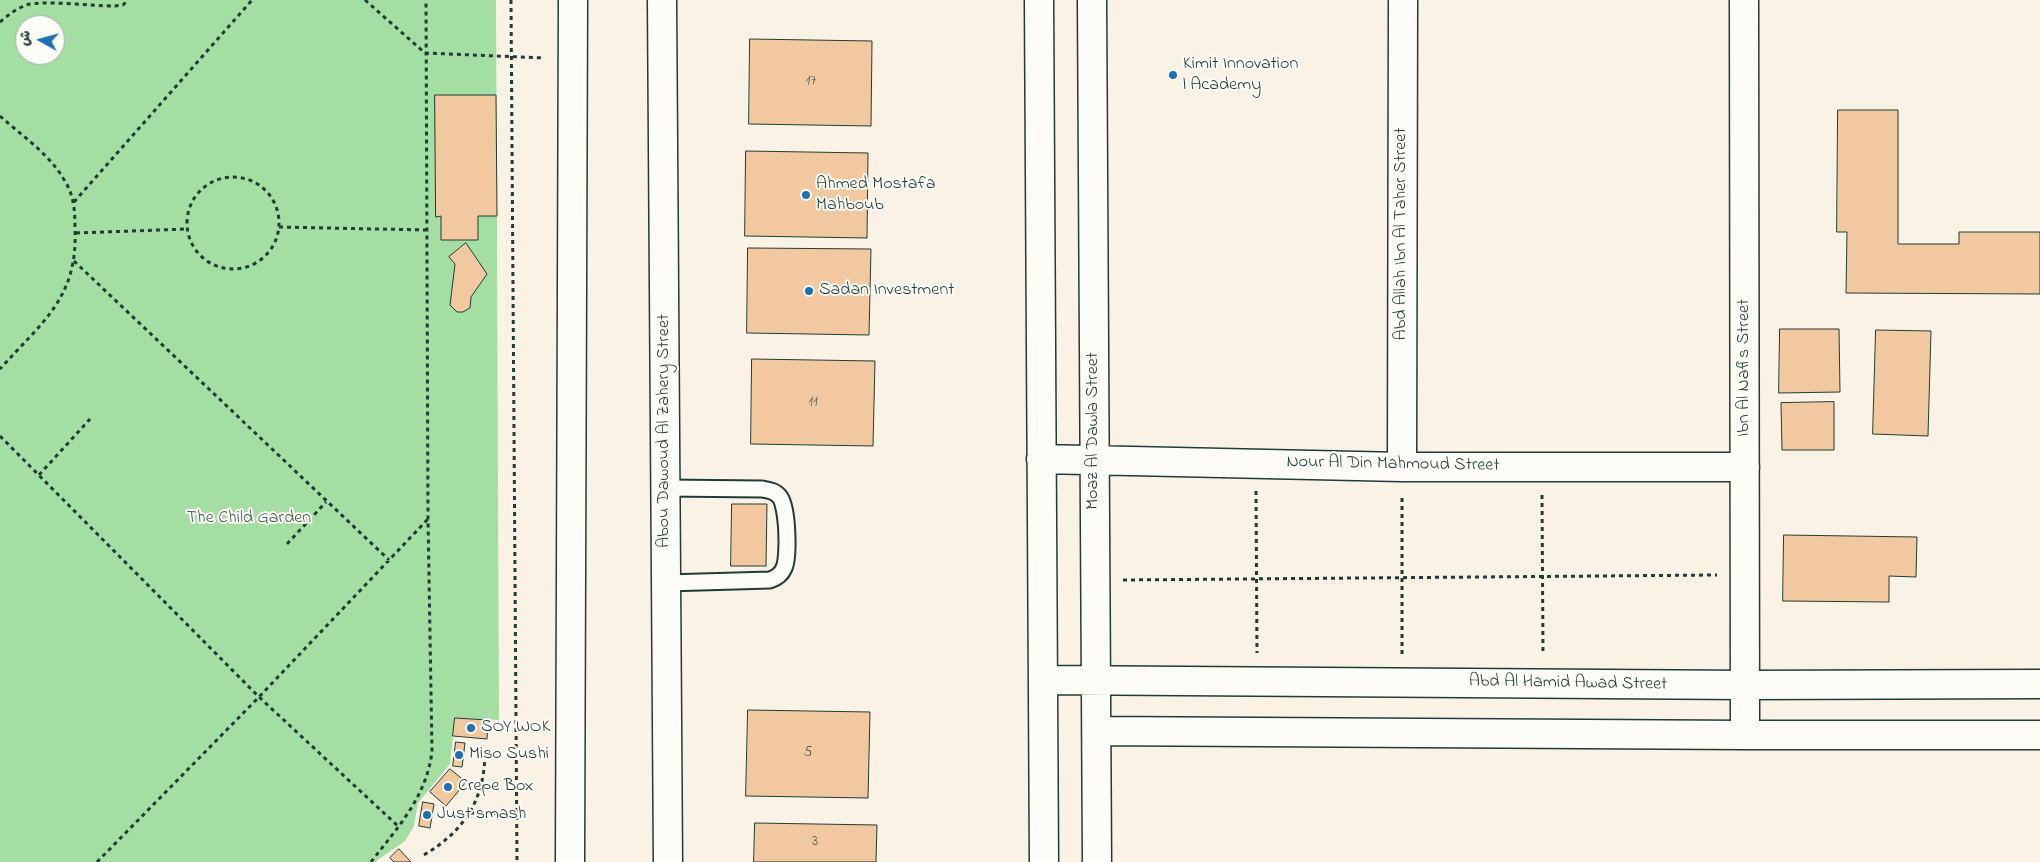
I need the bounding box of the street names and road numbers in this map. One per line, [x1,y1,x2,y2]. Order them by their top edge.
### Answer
street label: Abd Allah Ibn Al Taher Street [1391,128,1413,340]
street label: Ibn Al Nafis Street [1734,299,1756,437]
street label: Abou Dawoud Al Zahery Street [654,314,676,548]
street label: Moaz Al Dawla Street [1083,352,1105,510]
street label: Nour Al Din Mahmoud Street [1286,452,1500,478]
street label: Abd Al Hamid Awad Street [1469,671,1667,697]

